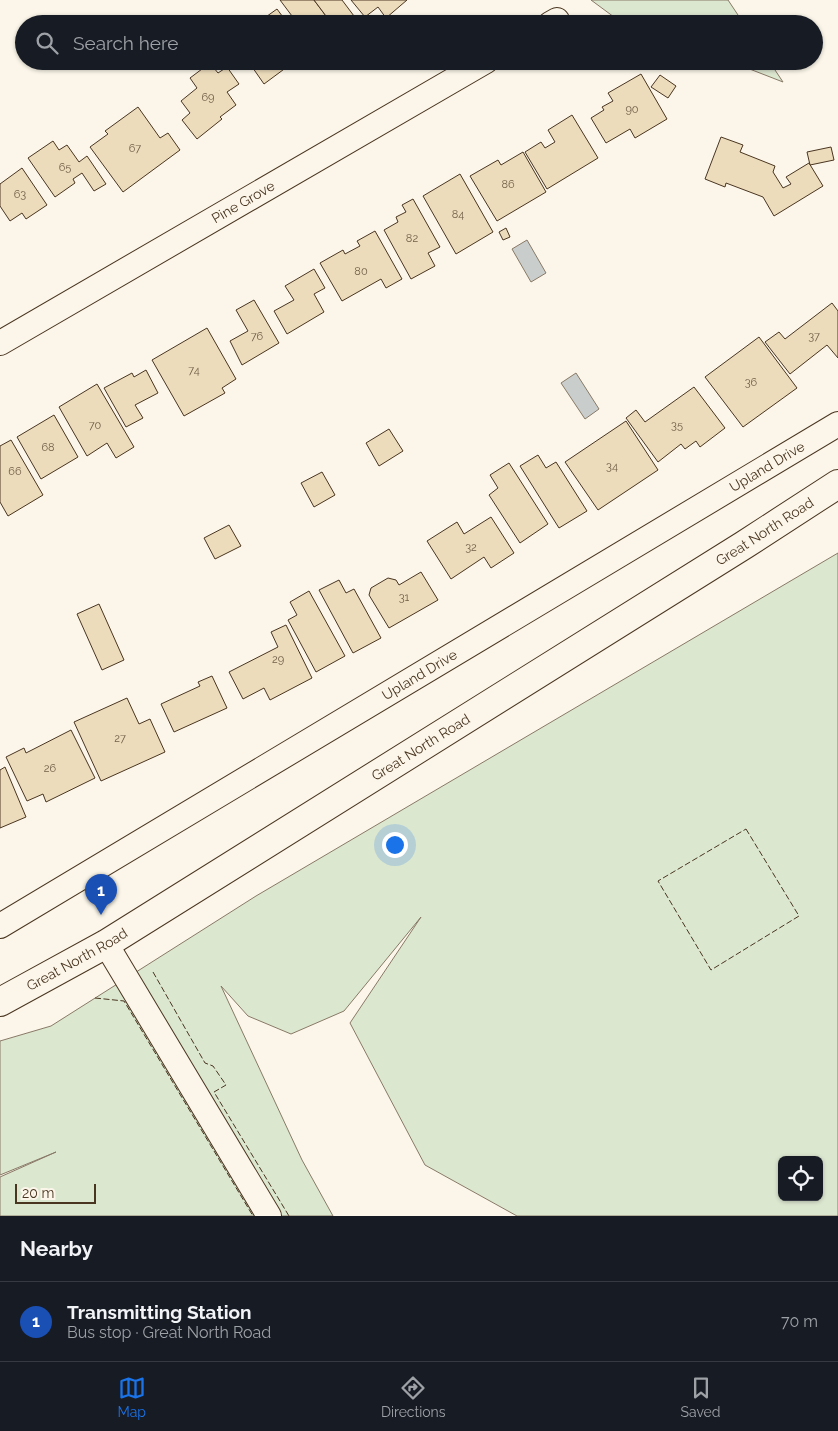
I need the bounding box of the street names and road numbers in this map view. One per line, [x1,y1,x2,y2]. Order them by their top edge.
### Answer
street label: Pine Grove [209,177,277,226]
street label: Upland Drive [727,438,807,495]
street label: Great North Road [713,494,816,569]
street label: Upland Drive [379,646,460,703]
street label: Great North Road [369,710,473,784]
street label: Great North Road [24,925,130,994]

